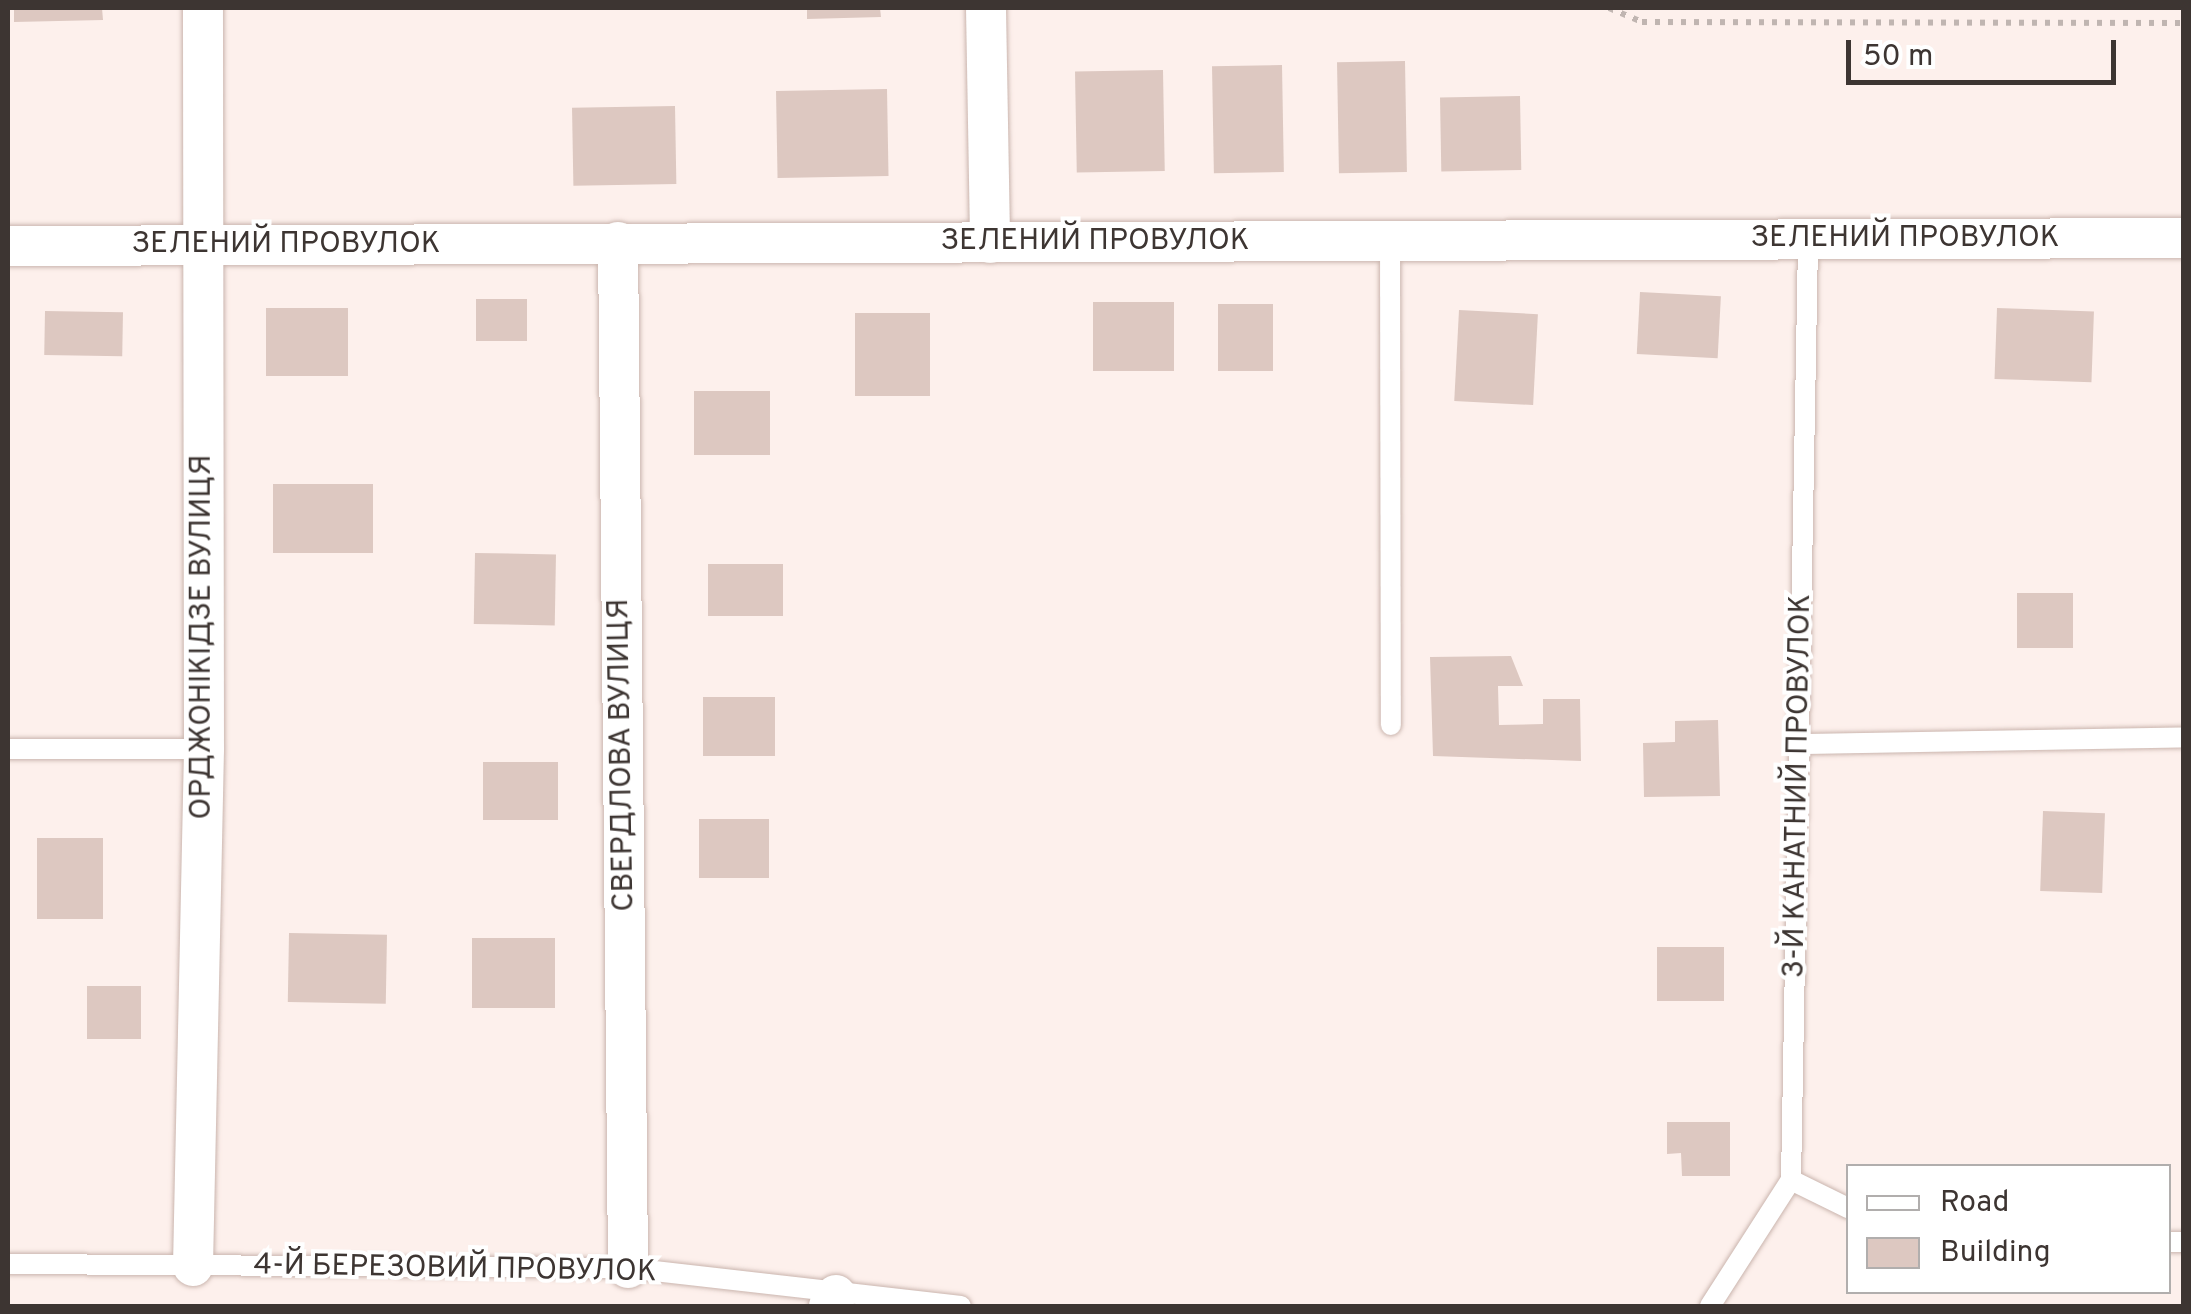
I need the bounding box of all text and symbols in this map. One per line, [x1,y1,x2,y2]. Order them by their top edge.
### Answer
scale bar [1851,20,2121,82]
text: 50 m [1863,39,1933,76]
street label: ЗЕЛЕНИЙ ПРОВУЛОК [1750,221,2060,257]
street label: ЗЕЛЕНИЙ ПРОВУЛОК [940,224,1250,260]
street label: ЗЕЛЕНИЙ ПРОВУЛОК [131,227,441,263]
street label: ОРДЖОНІКІДЗЕ ВУЛИЦЯ [185,454,221,820]
street label: 3-Й КАНАТНИЙ ПРОВУЛОК [1778,594,1820,978]
street label: СВЕРДЛОВА ВУЛИЦЯ [602,597,644,913]
legend [1846,1164,2171,1294]
text: Road [1940,1185,2009,1222]
text: Building [1940,1235,2051,1272]
street label: 4-Й БЕРЕЗОВИЙ ПРОВУЛОК [253,1248,657,1292]

